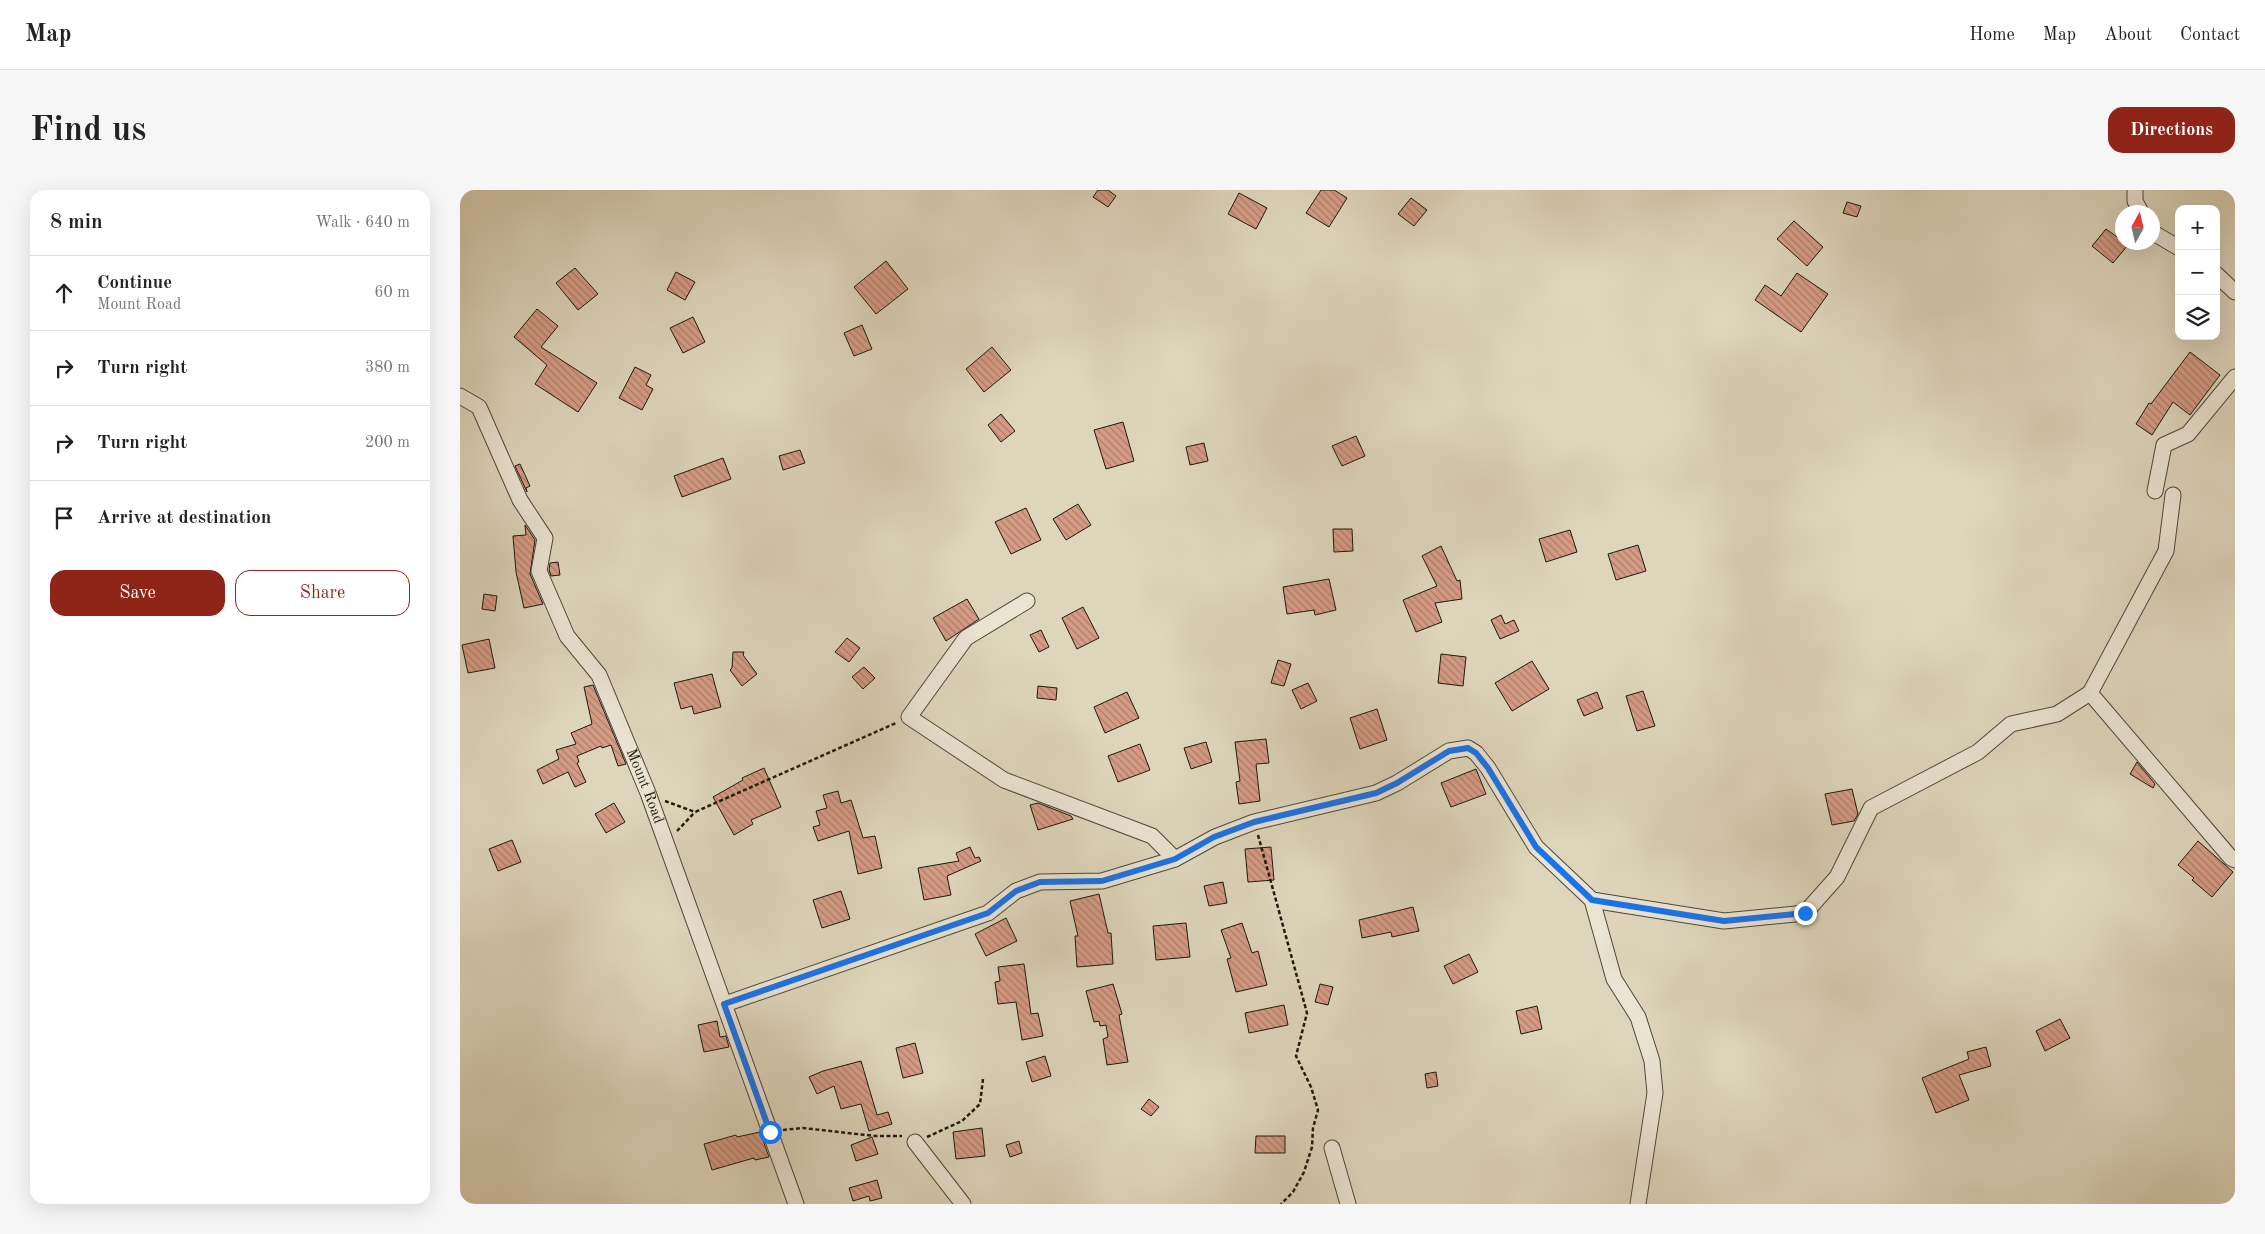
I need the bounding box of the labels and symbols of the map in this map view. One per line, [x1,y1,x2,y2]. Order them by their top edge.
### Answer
north arrow [2115,205,2160,250]
street label: Mount Road [623,747,666,826]
route end [1794,902,1817,925]
route start [759,1121,782,1144]

